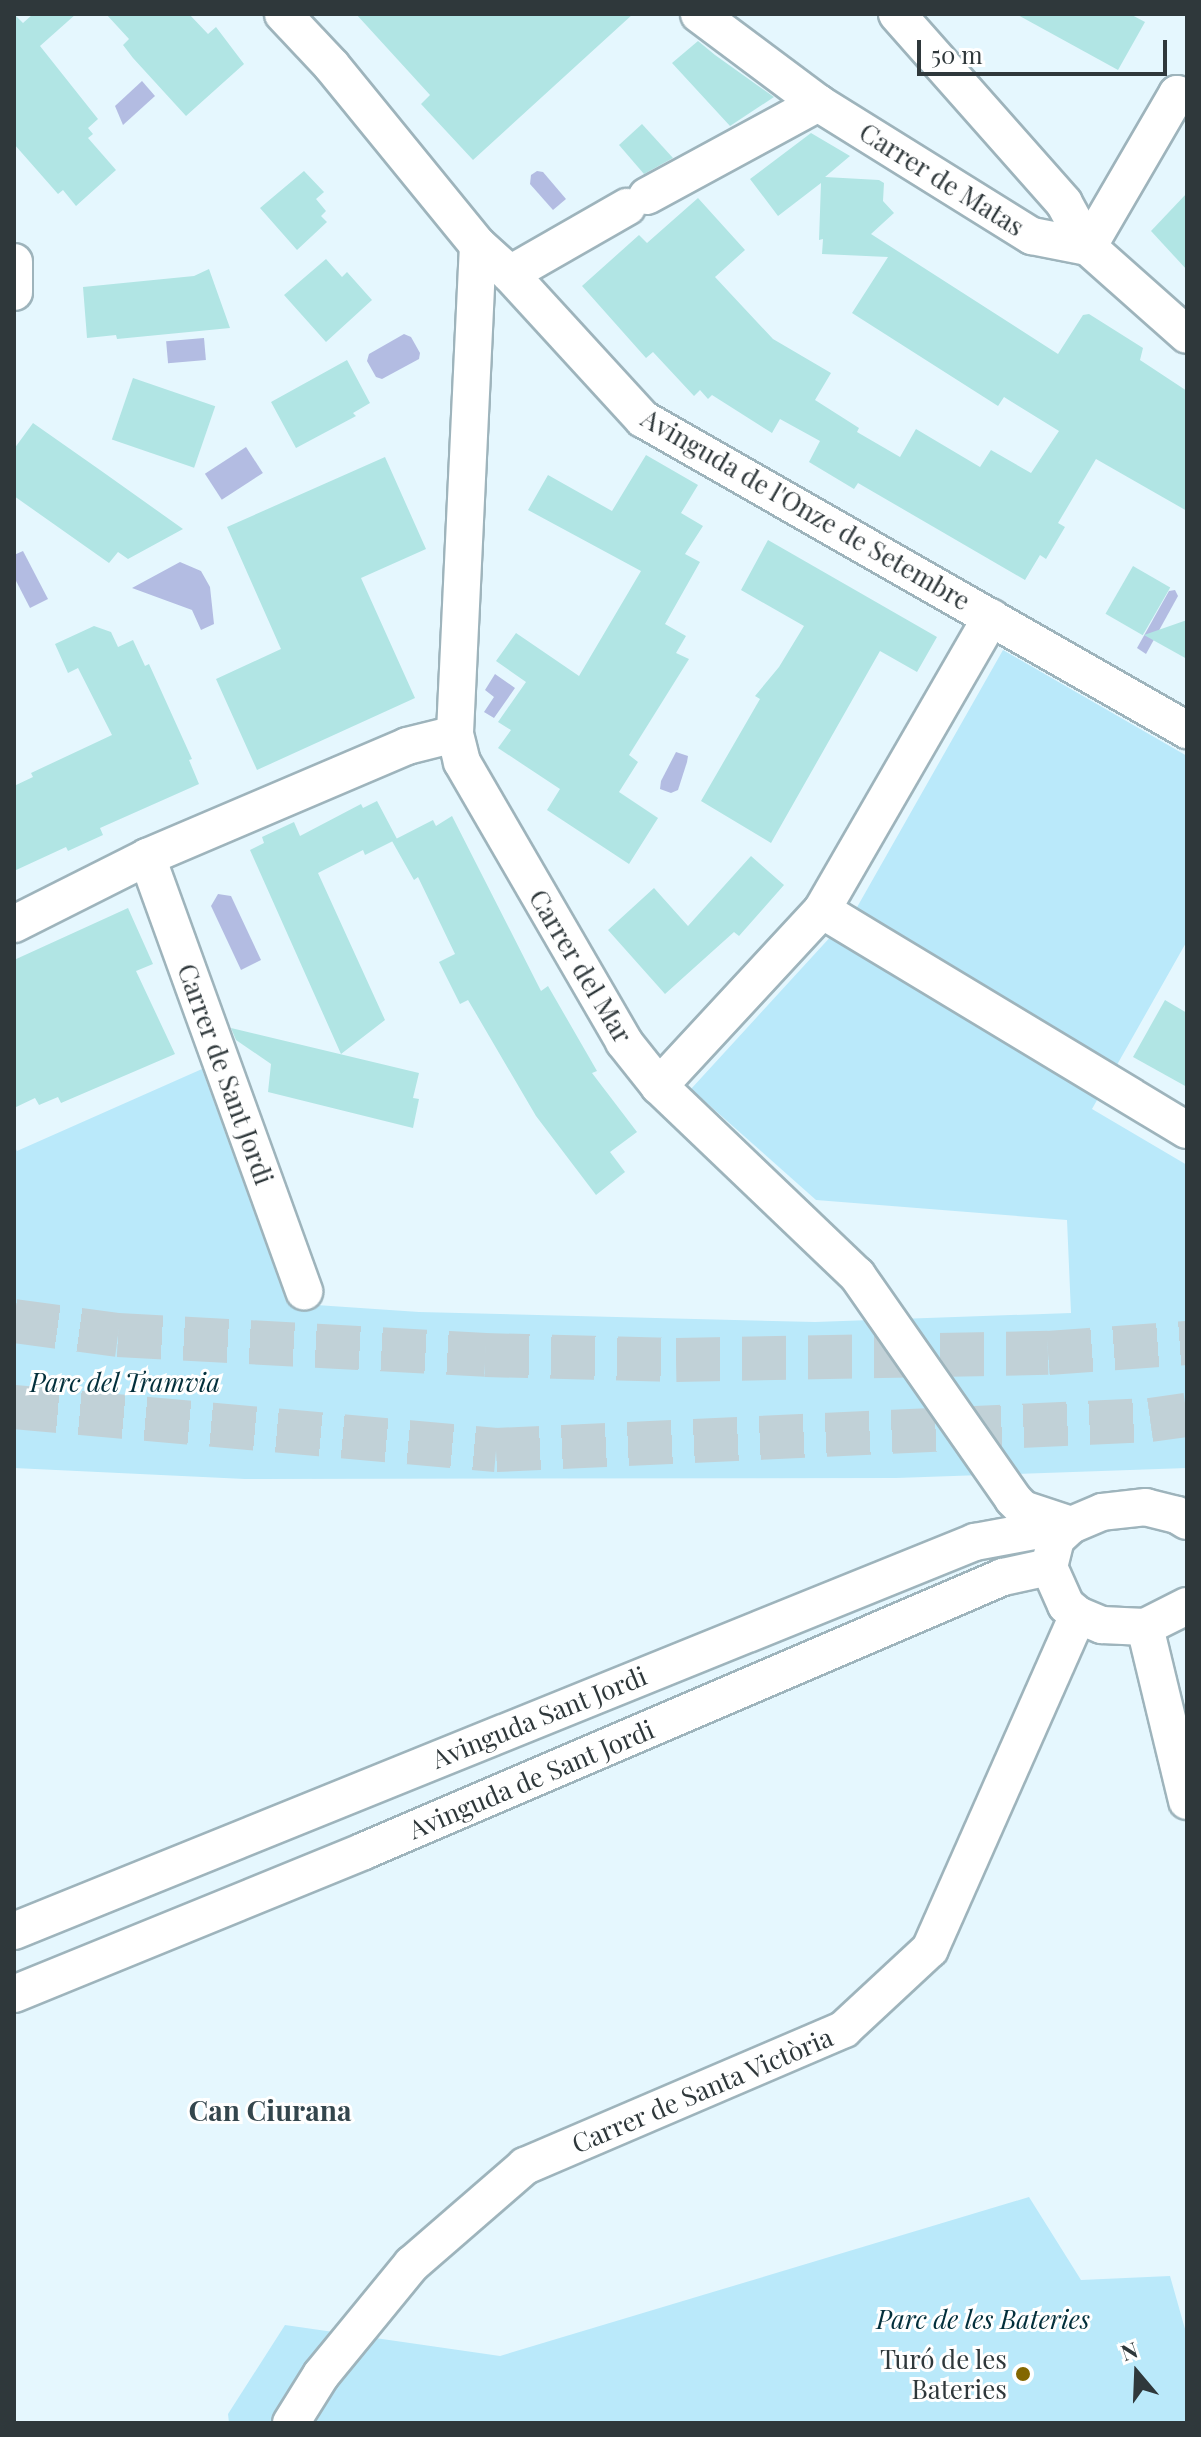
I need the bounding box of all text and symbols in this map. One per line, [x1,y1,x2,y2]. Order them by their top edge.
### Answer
scale bar [921,24,1171,74]
text: 50 m [931,38,983,70]
street label: Carrer de Matas [854,116,1030,242]
street label: Avinguda de l'Onze de Setembre [636,402,976,616]
street label: Carrer del Mar [523,883,639,1049]
street label: Carrer de Sant Jordi [171,959,281,1189]
park label: Parc del Tramvia [29,1366,221,1398]
street label: Avinguda Sant Jordi [427,1660,651,1774]
street label: Avinguda de Sant Jordi [403,1713,659,1845]
street label: Carrer de Santa Victòria [566,2021,838,2159]
district label: Can Ciurana [189,2093,351,2127]
park label: Parc de les Bateries [876,2303,1090,2335]
north arrow [1097,2333,1177,2413]
text: N [1117,2334,1142,2367]
place label: Turó de les Bateries [879,2343,1007,2404]
marker: Turó de les Bateries [1014,2365,1032,2383]

